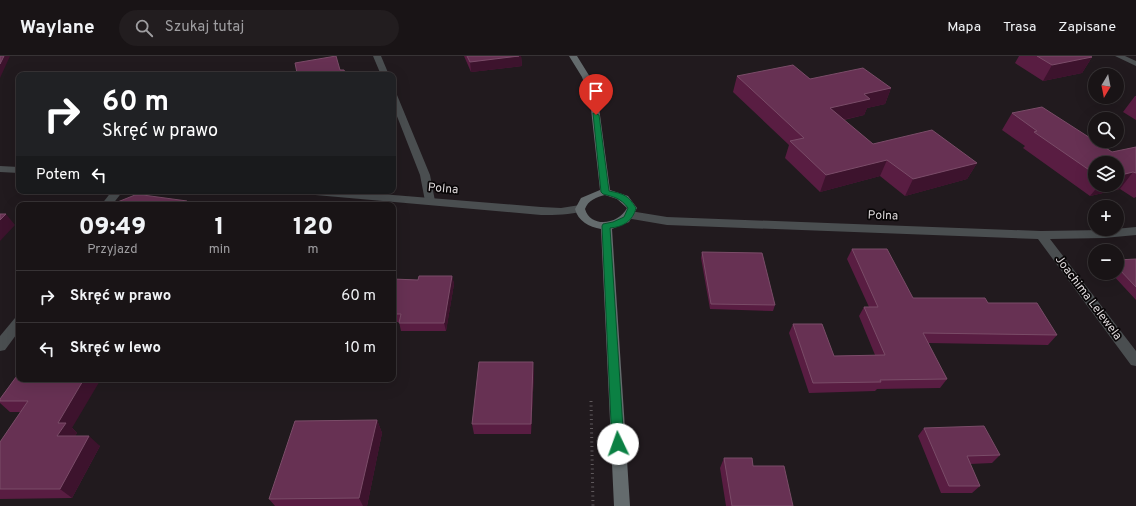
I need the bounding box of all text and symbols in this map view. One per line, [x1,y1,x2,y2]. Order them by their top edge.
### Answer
search box [119,10,399,46]
text: Waylane [20,16,95,40]
icon: search [133,17,155,39]
text: Szukaj tutaj [165,18,244,37]
text: Mapa [947,19,981,36]
text: Trasa [1003,19,1036,36]
text: Zapisane [1058,19,1116,36]
north arrow [1088,68,1124,104]
map controls [1088,68,1124,280]
pin [579,74,613,115]
icon: arrive [585,80,607,102]
text: 60 m [102,85,169,121]
icon: right [36,88,88,140]
button: search [1088,112,1124,148]
text: Skręć w prawo [102,120,218,143]
button: layers [1088,156,1124,192]
icon: left [88,164,110,186]
text: Potem [36,166,80,185]
street label: Polna [427,180,459,198]
button: + [1088,200,1124,236]
street label: Polna [867,207,899,225]
text: 09:49 [79,213,146,243]
text: 1 [215,213,224,243]
text: 120 [293,213,333,243]
text: Przyjazd [87,242,137,258]
text: min [209,242,230,258]
text: m [308,242,319,258]
button: − [1088,244,1124,280]
street label: Joachima Lelewela [1051,252,1125,344]
icon: right [36,286,58,308]
text: Skręć w prawo [70,287,171,306]
text: 60 m [341,287,376,306]
icon: left [36,338,58,360]
text: Skręć w lewo [70,339,161,358]
text: 10 m [345,339,376,358]
position arrow [597,423,639,465]

